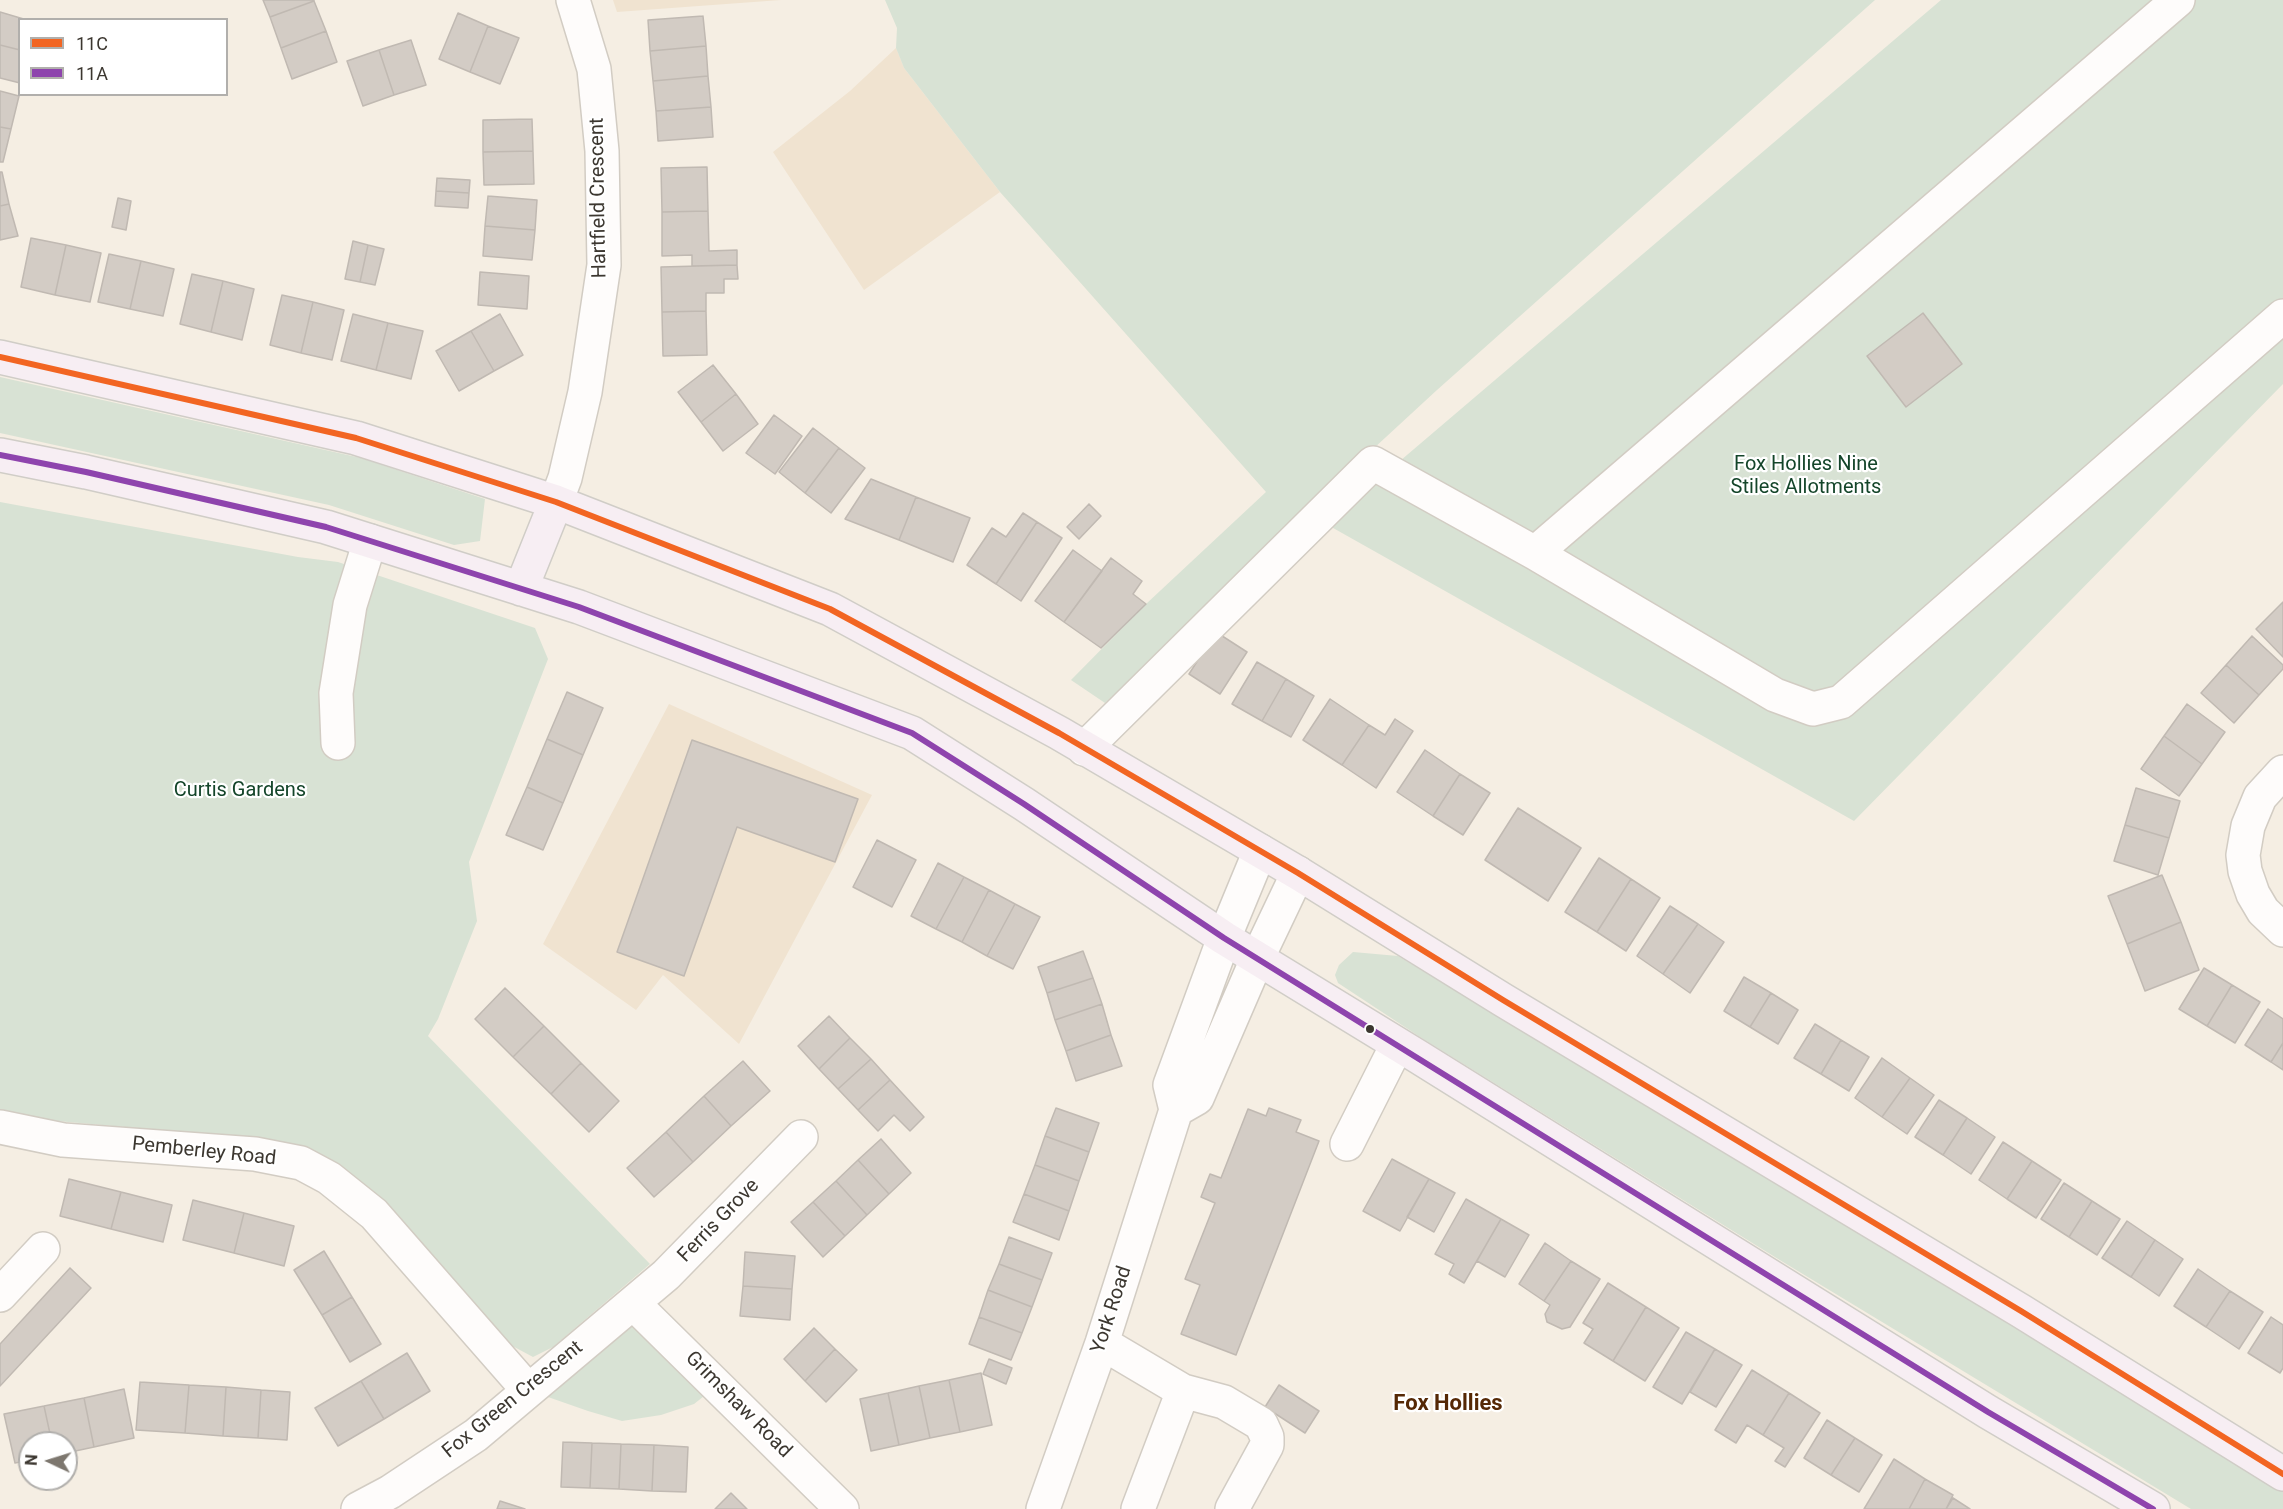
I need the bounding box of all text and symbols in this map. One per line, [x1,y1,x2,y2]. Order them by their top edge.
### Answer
legend [18,18,228,96]
text: 11C [76,33,108,54]
text: 11A [76,63,108,84]
street label: Hartfield Crescent [586,117,612,279]
park label: Fox Hollies Nine Stiles Allotments [1731,453,1881,500]
park label: Curtis Gardens [174,779,306,803]
unlabelled marker [1364,1023,1376,1035]
street label: Pemberley Road [131,1132,277,1172]
street label: Ferris Grove [673,1174,765,1268]
street label: York Road [1087,1263,1137,1357]
street label: Fox Green Crescent [438,1336,588,1464]
street label: Grimshaw Road [680,1347,796,1463]
district label: Fox Hollies [1393,1391,1503,1417]
north arrow [18,1431,78,1491]
text: N [22,1454,41,1466]

